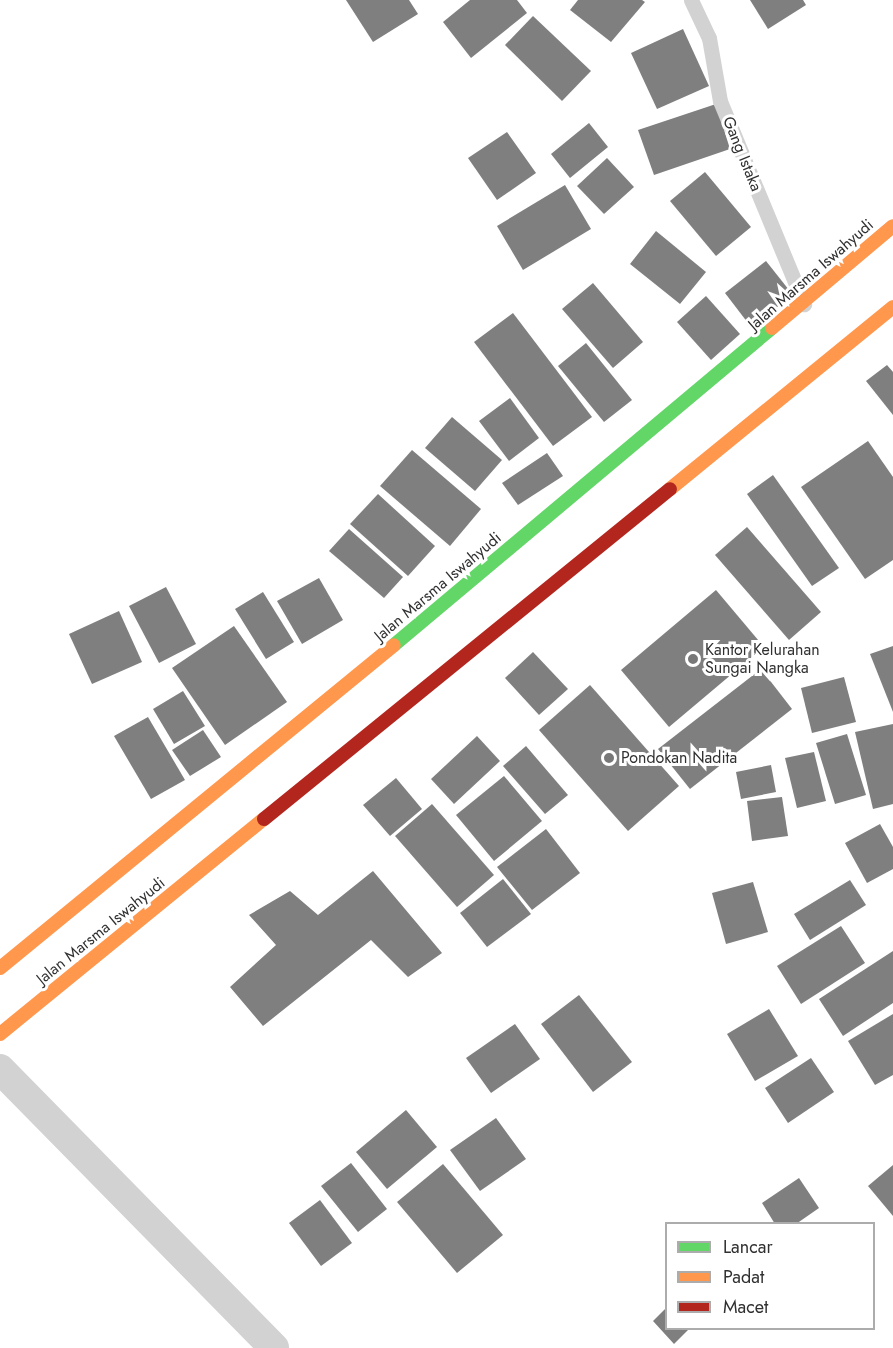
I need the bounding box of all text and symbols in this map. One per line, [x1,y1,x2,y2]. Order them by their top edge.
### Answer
street label: Gang Istaka [718,114,766,194]
street label: Jalan Marsma Iswahyudi [744,215,878,335]
street label: Jalan Marsma Iswahyudi [371,528,505,646]
place label: Kantor Kelurahan Sungai Nangka [705,640,820,678]
marker: Kantor Kelurahan Sungai Nangka [686,652,700,666]
place label: Pondokan Nadita [621,748,737,768]
marker: Pondokan Nadita [602,751,616,765]
street label: Jalan Marsma Iswahyudi [33,873,169,989]
legend [665,1222,875,1330]
text: Lancar [723,1234,773,1260]
text: Padat [723,1264,764,1290]
text: Macet [723,1294,768,1320]

